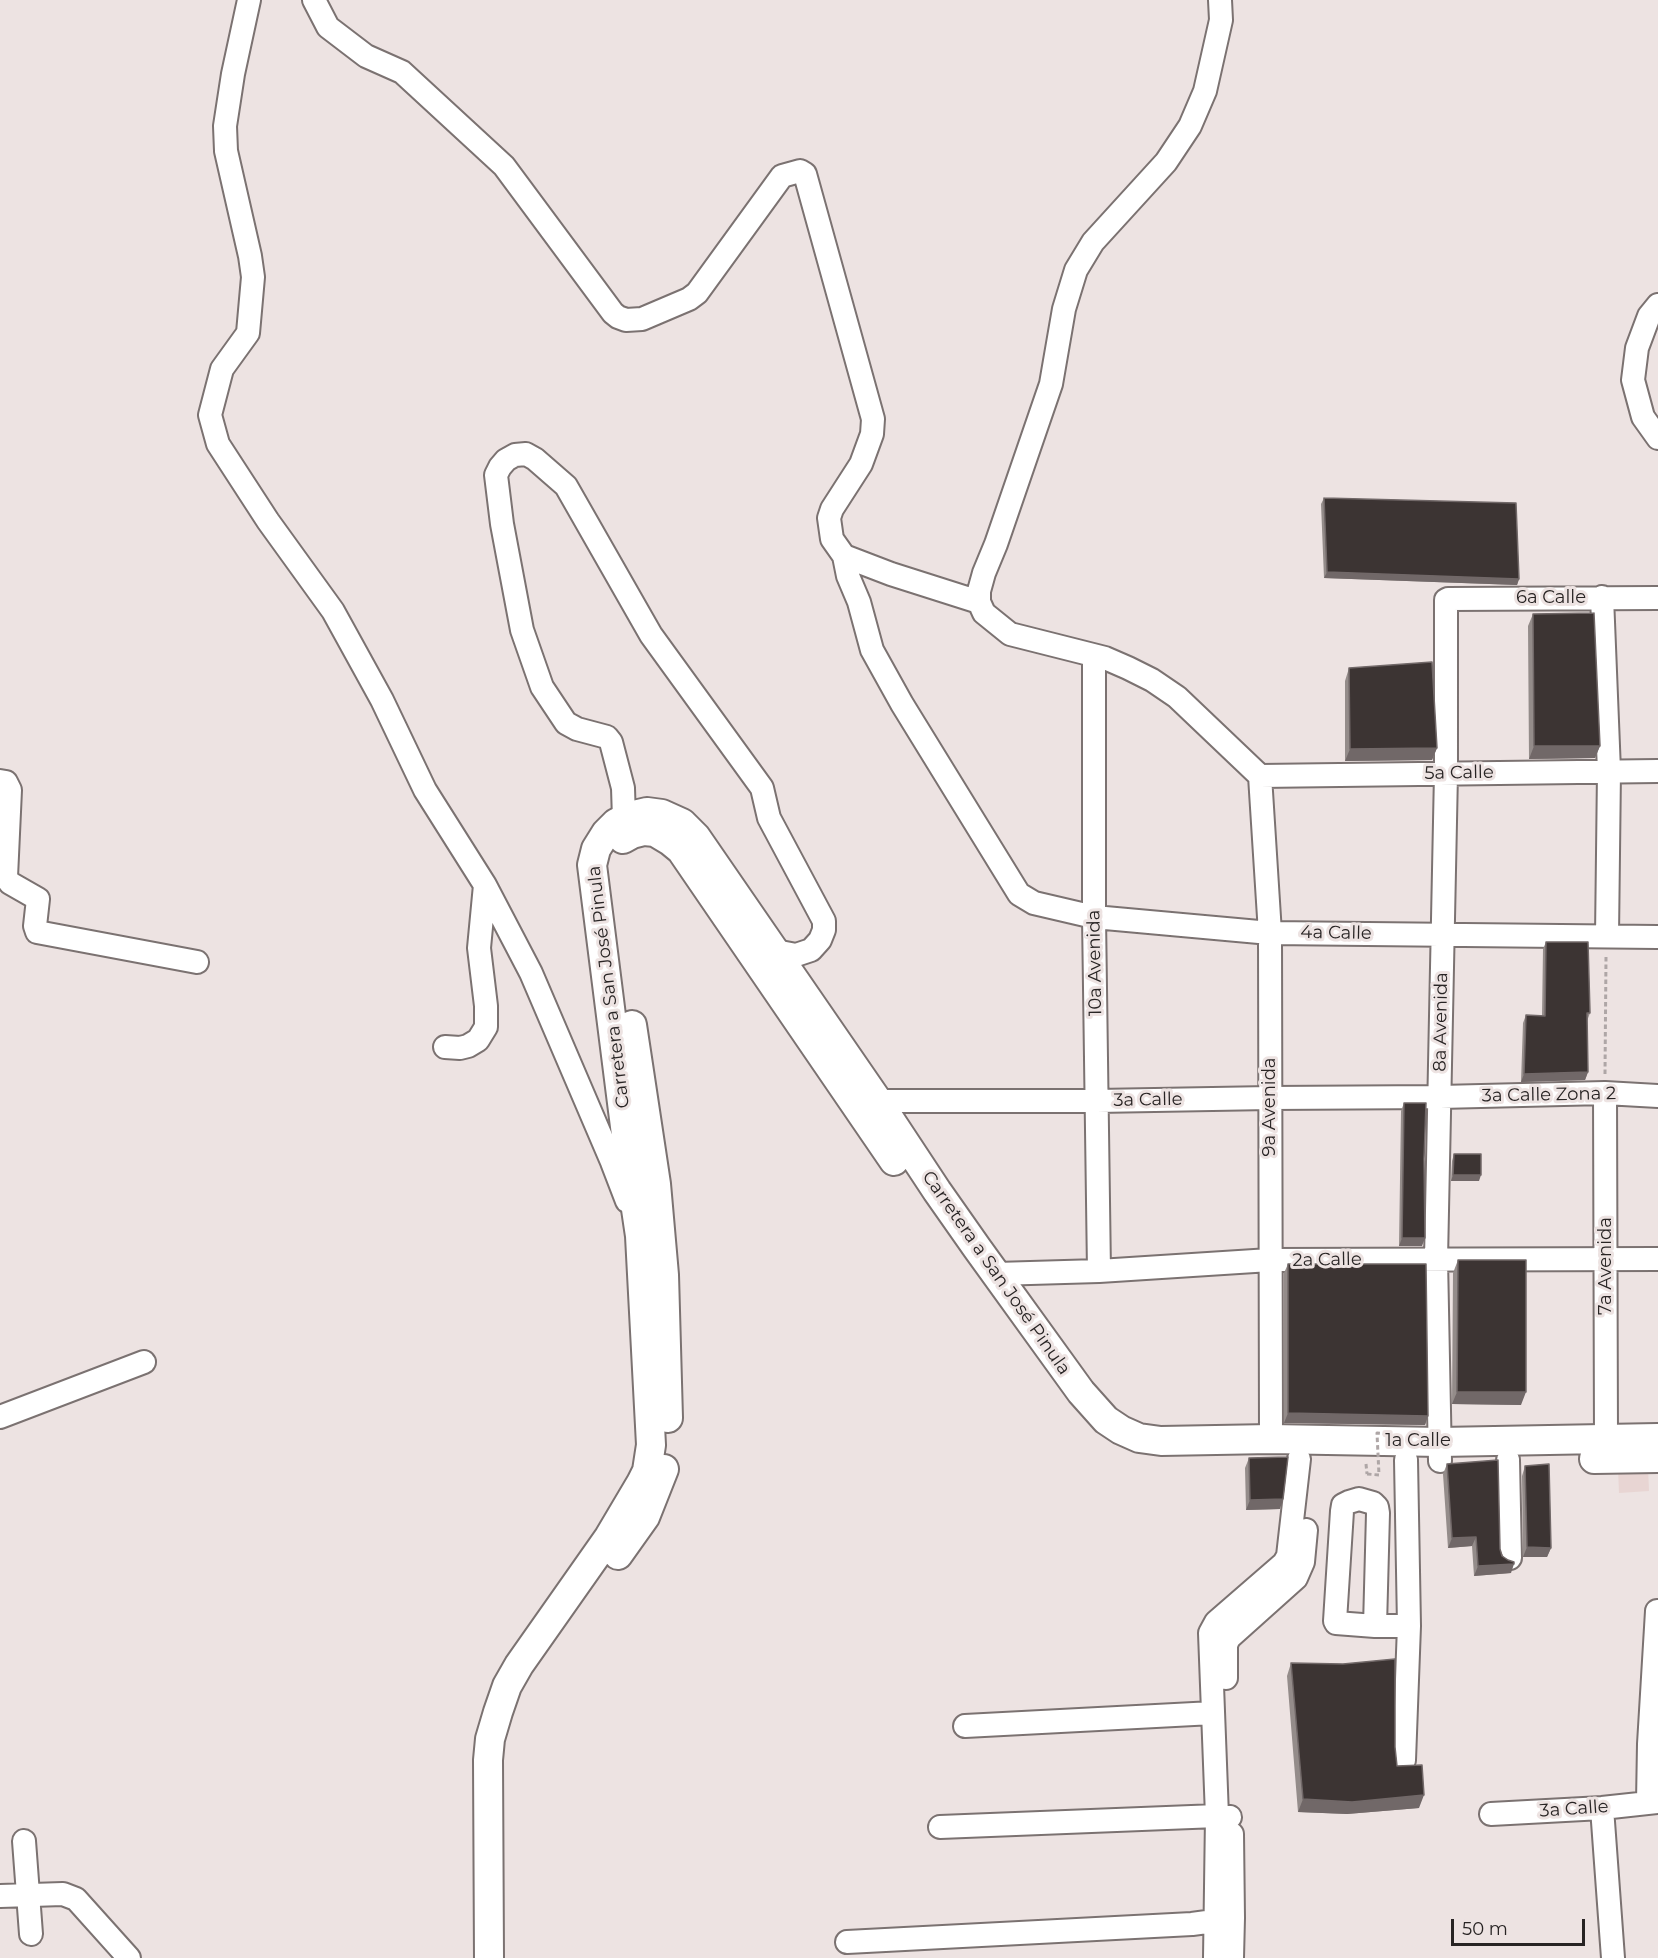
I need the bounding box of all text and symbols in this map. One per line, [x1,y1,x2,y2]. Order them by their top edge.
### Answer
street label: 6a Calle [1516,587,1586,609]
street label: 5a Calle [1424,762,1494,784]
street label: Carretera a San José Pinula [583,865,635,1109]
street label: 10a Avenida [1083,910,1107,1016]
street label: 4a Calle [1300,922,1372,944]
street label: 8a Avenida [1429,972,1453,1072]
street label: 9a Avenida [1259,1058,1281,1156]
street label: 3a Calle Zona 2 [1482,1083,1616,1107]
street label: 3a Calle [1113,1089,1183,1111]
street label: Carretera a San José Pinula [917,1167,1075,1379]
street label: 7a Avenida [1595,1217,1617,1315]
street label: 2a Calle [1292,1249,1362,1271]
street label: 1a Calle [1385,1430,1451,1452]
street label: 3a Calle [1539,1796,1609,1822]
scale bar [1454,1907,1588,1945]
text: 50 m [1462,1918,1508,1940]

